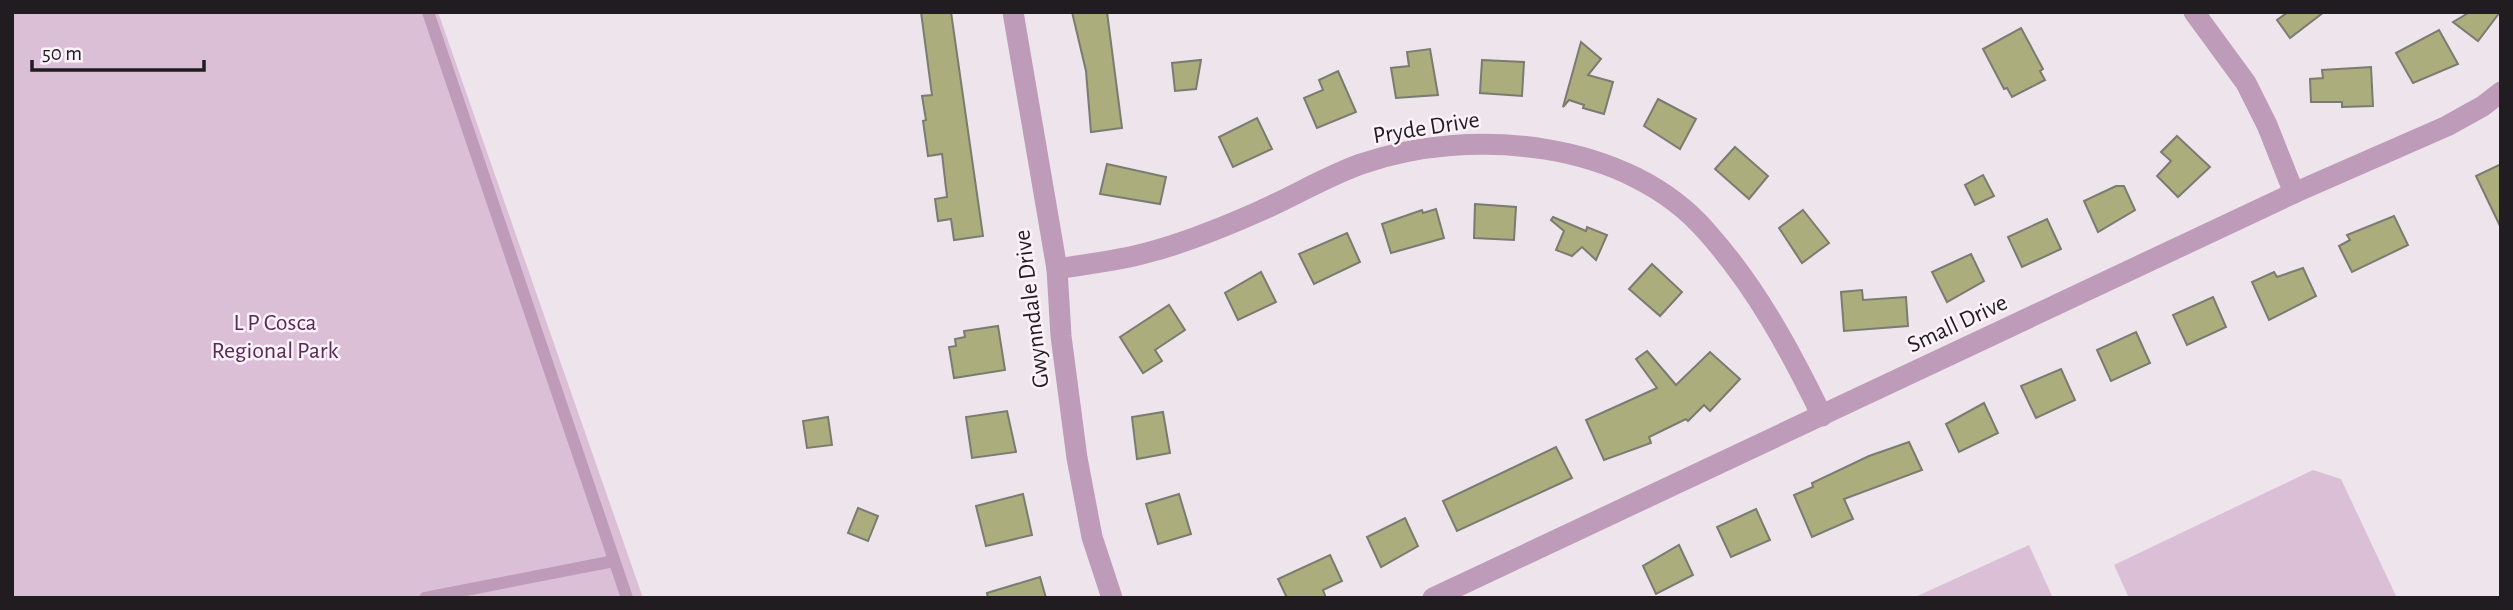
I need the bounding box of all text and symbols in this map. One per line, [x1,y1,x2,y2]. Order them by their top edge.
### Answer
scale bar [32,28,203,72]
text: 50 m [42,43,82,64]
street label: Pryde Drive [1371,108,1481,148]
street label: Gwynndale Drive [1010,228,1054,389]
street label: Small Drive [1904,290,2011,357]
park label: L P Cosca Regional Park [211,311,339,363]

